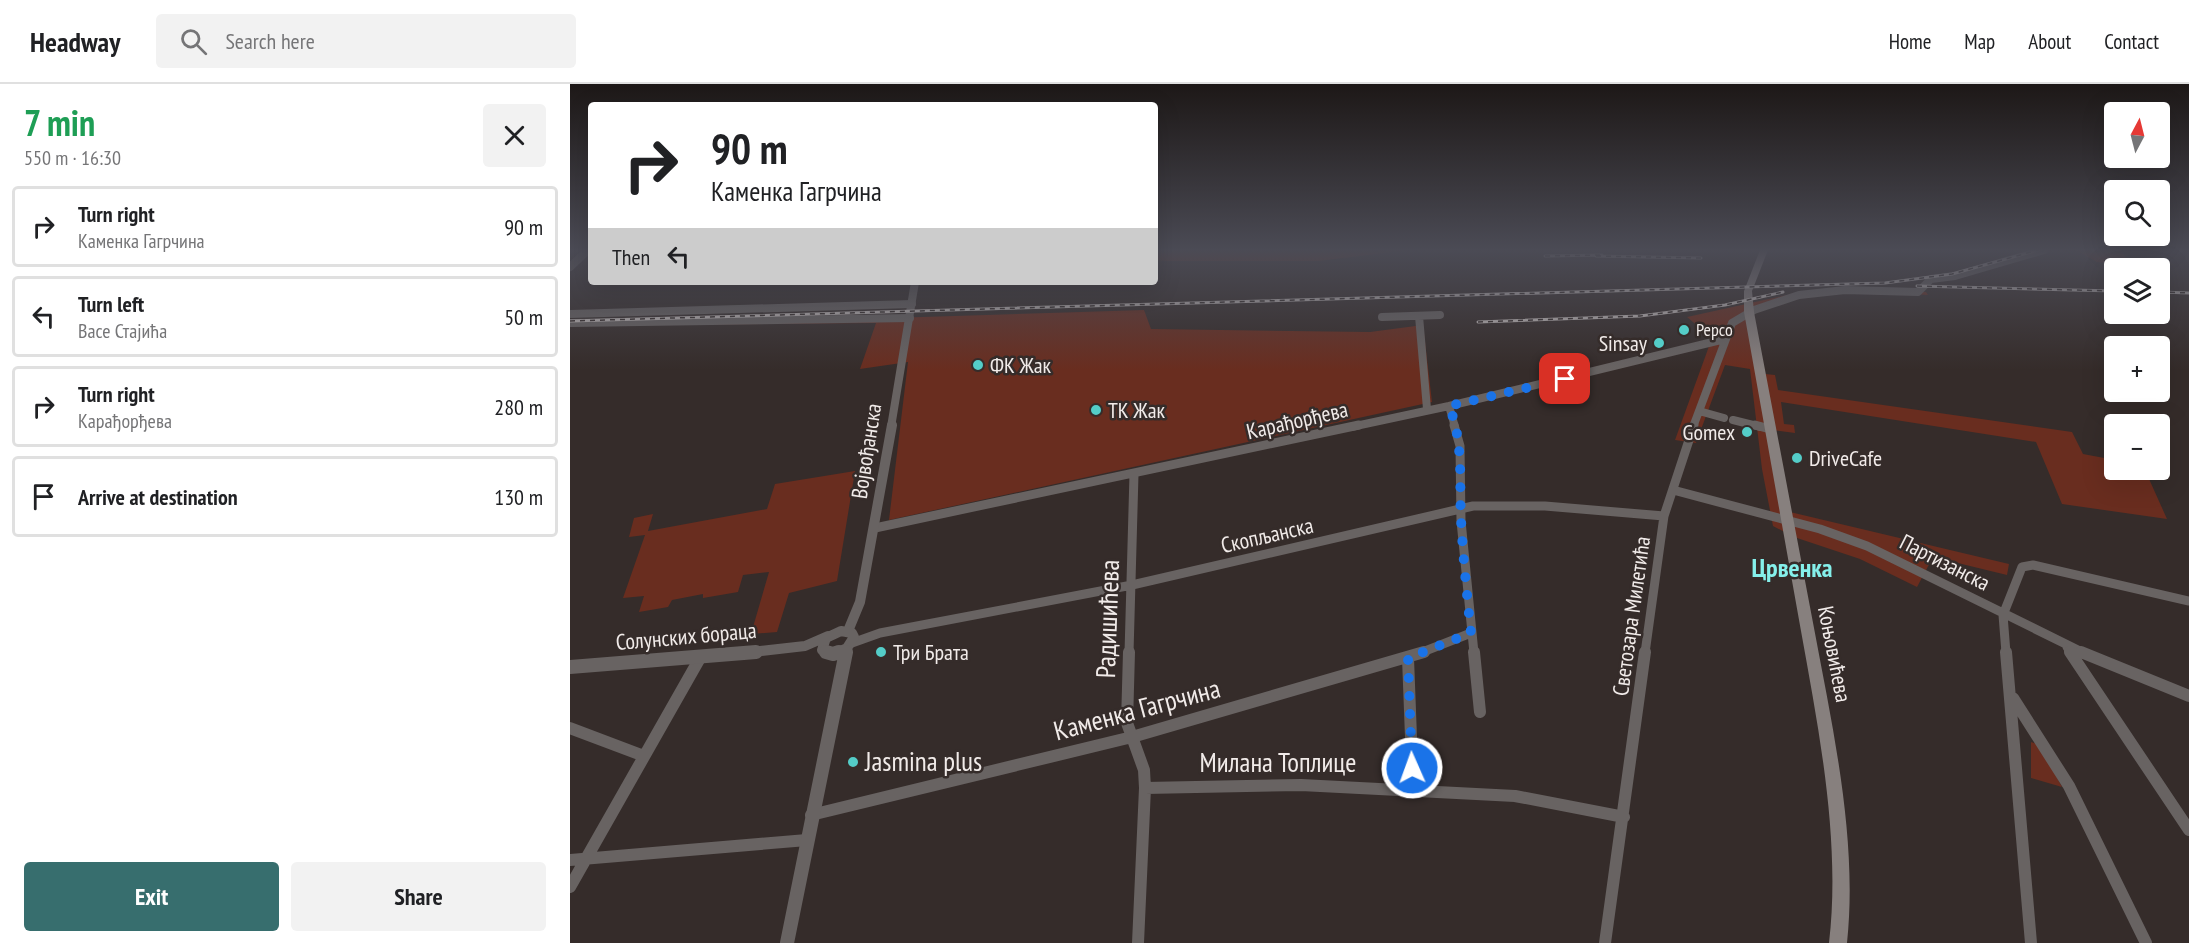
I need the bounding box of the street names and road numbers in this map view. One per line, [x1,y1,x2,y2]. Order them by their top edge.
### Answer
street label: Карађорђева [1244,395,1350,445]
street label: Војвођанска [845,401,887,501]
street label: Скопљанска [1218,511,1316,559]
street label: Партизанска [1895,527,1995,597]
street label: Светозара Милетића [1606,534,1656,698]
street label: Радишићева [1088,559,1126,679]
street label: Коњовићева [1812,604,1858,704]
street label: Солунских бораца [615,616,757,656]
street label: Каменка Гагрчина [1050,671,1224,748]
street label: Милана Топлице [1200,745,1356,779]

